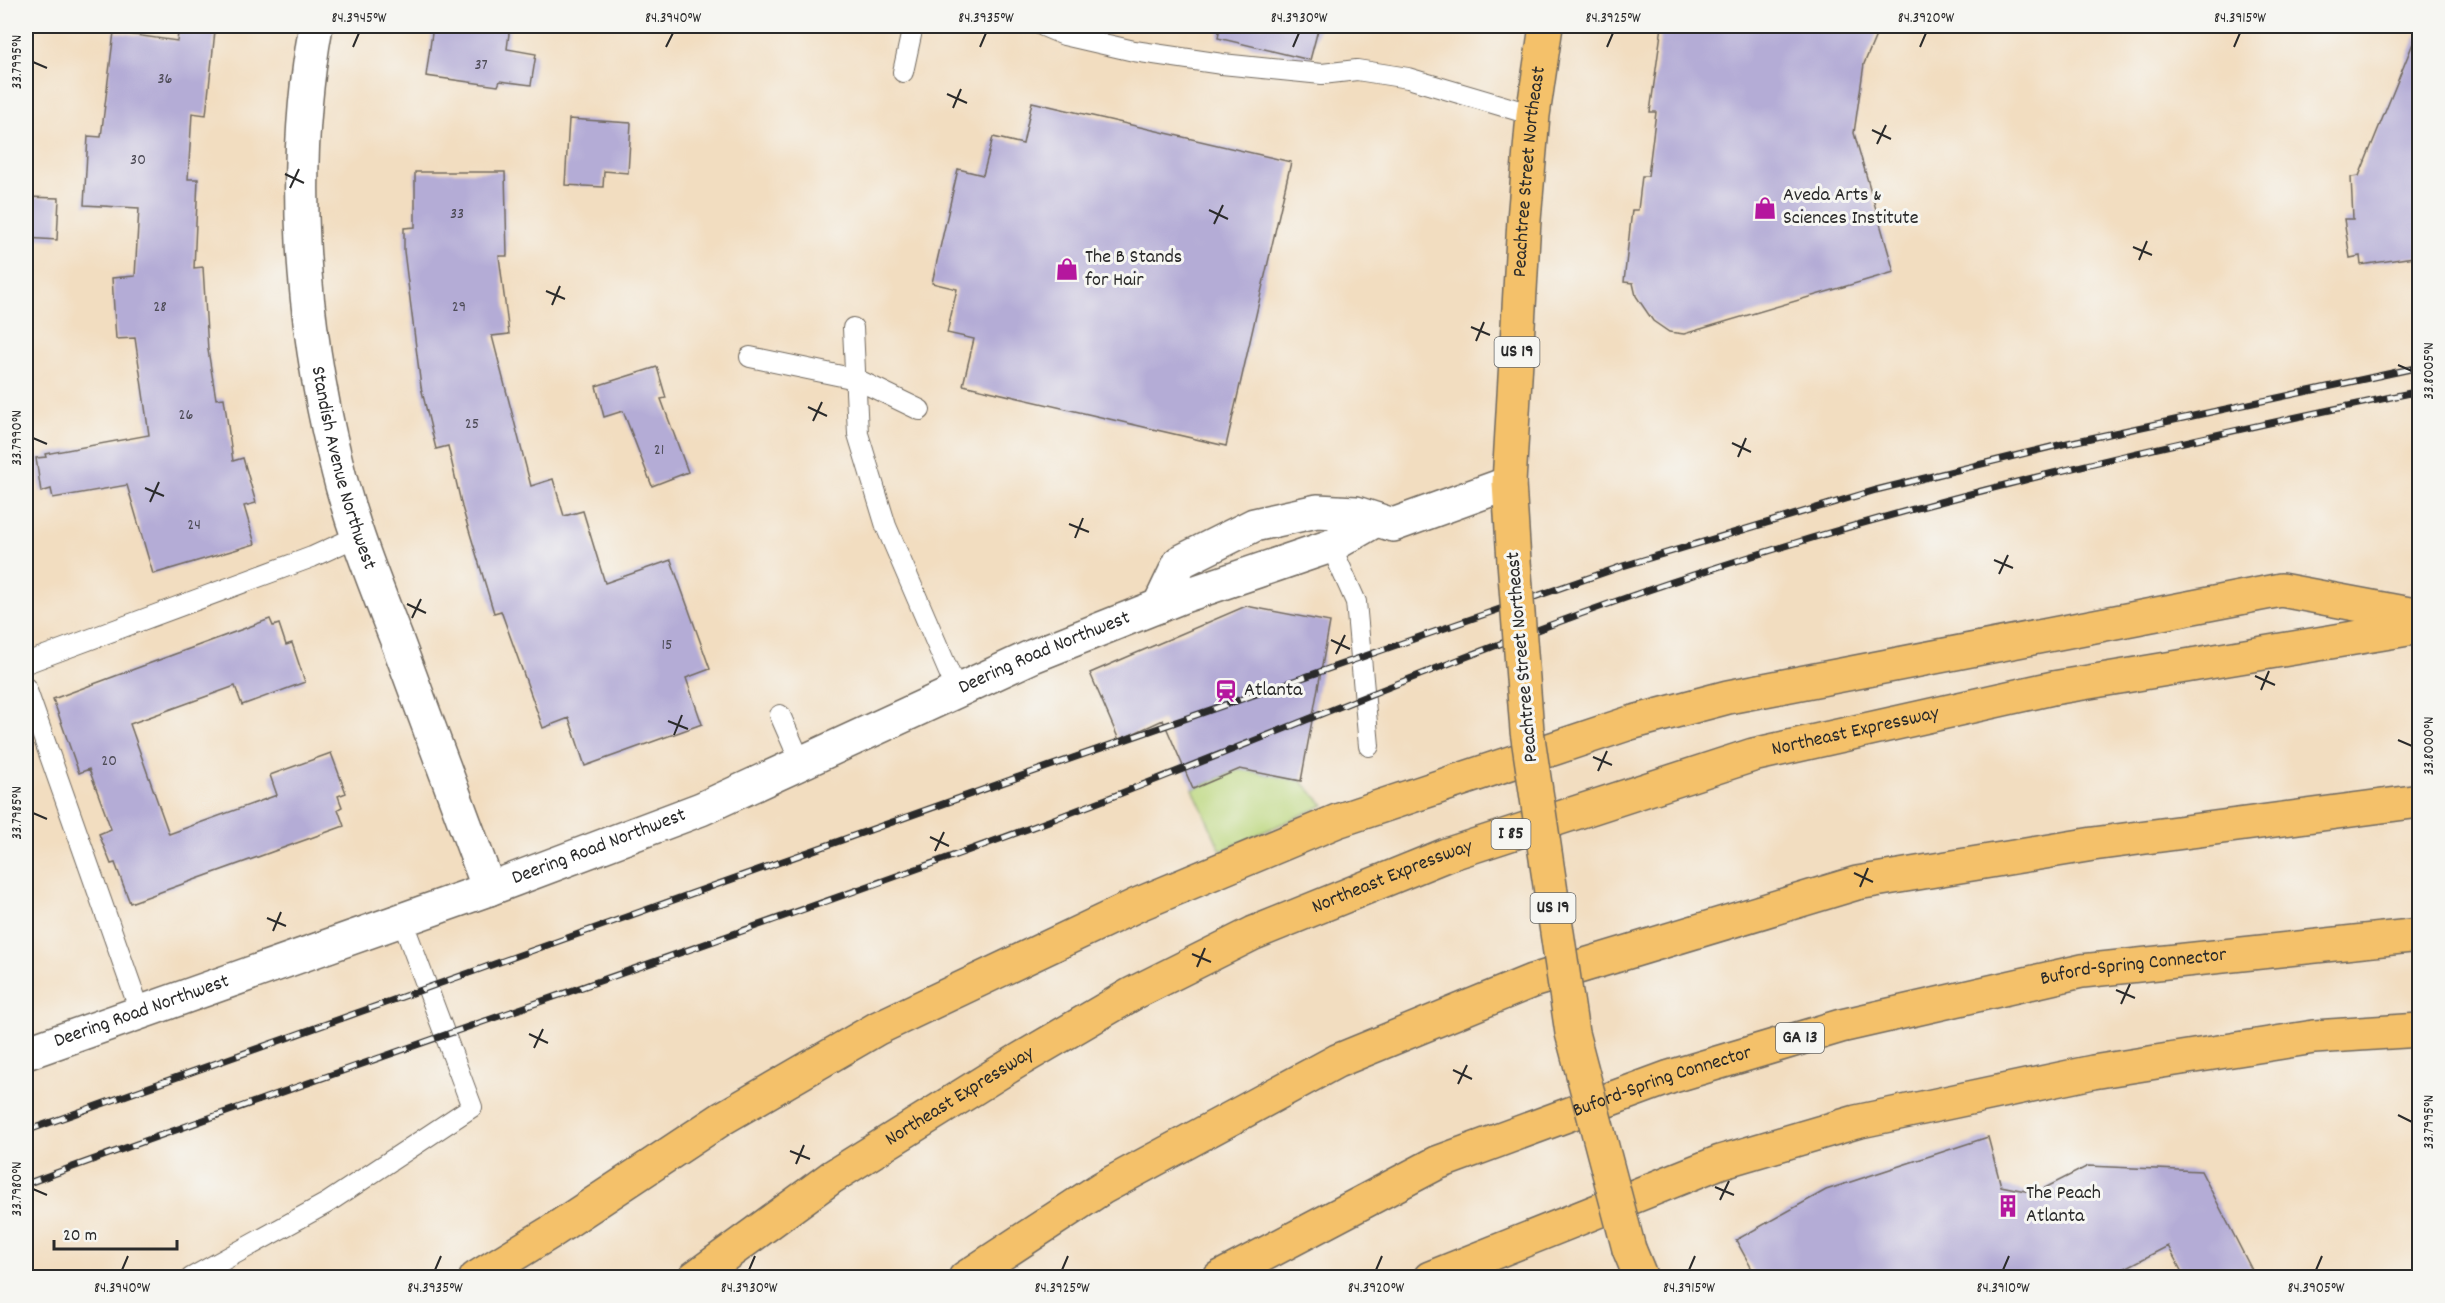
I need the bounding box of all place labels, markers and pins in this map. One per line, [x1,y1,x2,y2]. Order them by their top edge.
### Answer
place label: Aveda Arts & Sciences Institute [1783,182,1919,233]
shop icon: Aveda Arts & Sciences Institute [1752,195,1778,221]
place label: The B Stands for Hair [1085,244,1182,295]
shop icon: The B Stands for Hair [1054,256,1080,282]
place label: Atlanta [1244,677,1303,705]
station icon: Atlanta [1213,678,1239,704]
place label: The Peach Atlanta [2026,1180,2101,1231]
building icon: The Peach Atlanta [1995,1193,2021,1219]

